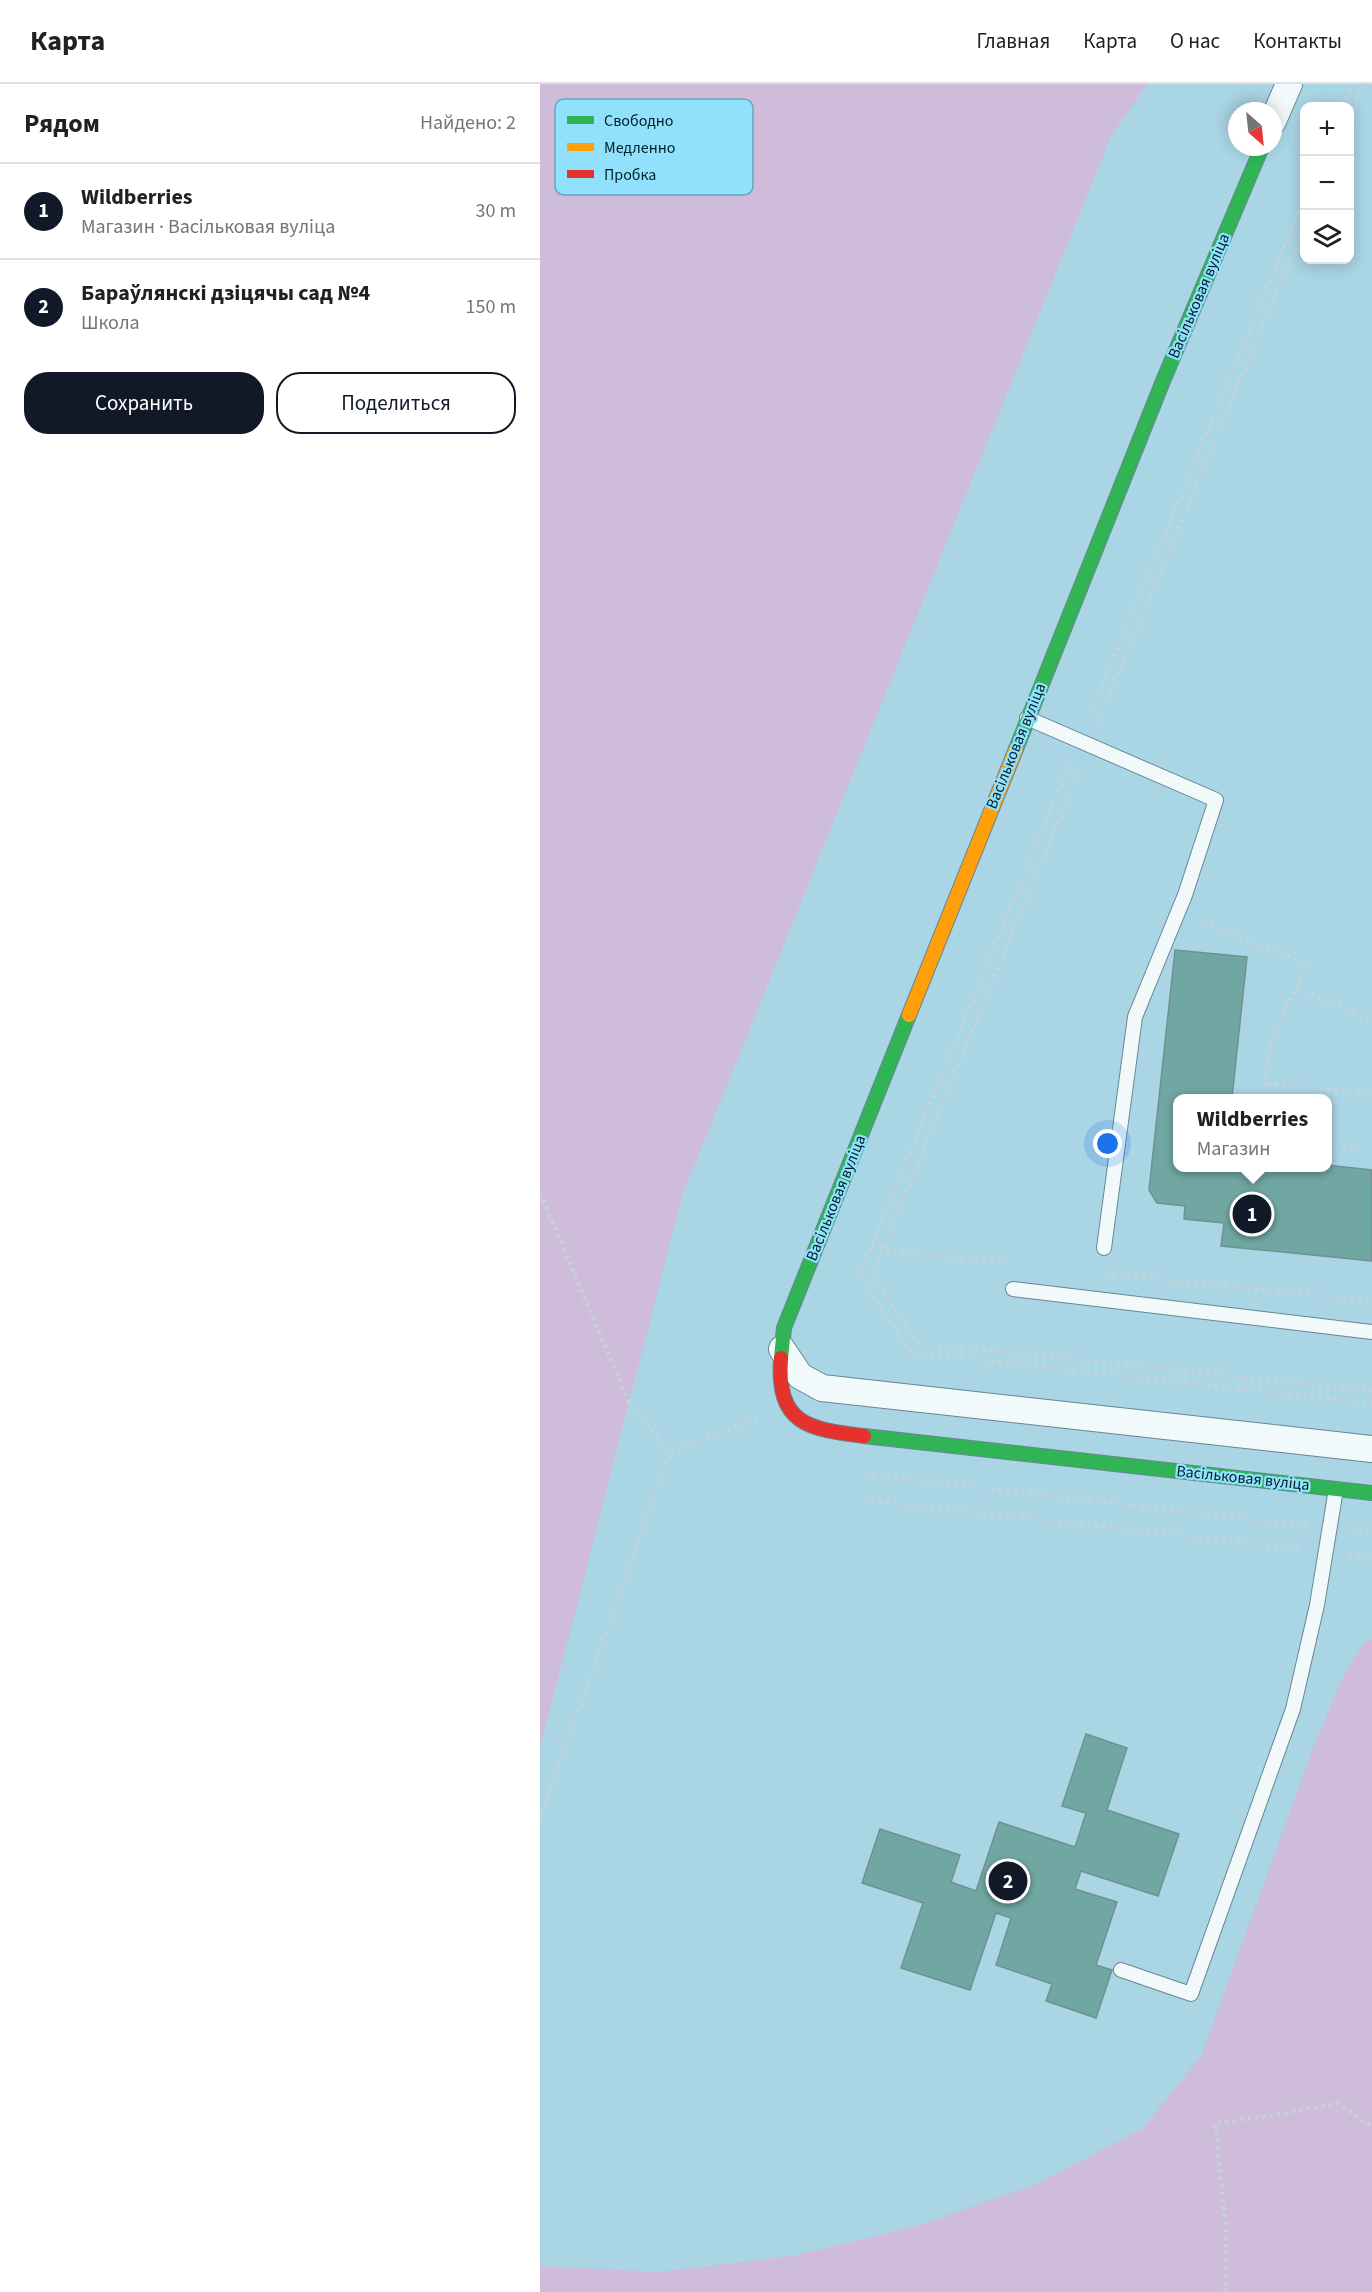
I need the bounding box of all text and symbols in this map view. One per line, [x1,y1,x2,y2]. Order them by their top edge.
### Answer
text: Карта [30,21,105,61]
text: Главная [977,26,1050,56]
text: Карта [1083,26,1137,56]
text: О нас [1170,26,1220,56]
text: Контакты [1253,26,1342,56]
legend [555,99,753,195]
north arrow [1228,102,1282,156]
map controls [1300,102,1354,264]
button: + [1300,102,1354,156]
text: Рядом [24,105,100,142]
text: Найдено: 2 [420,109,516,137]
text: Свободно [604,110,674,132]
text: Медленно [604,137,675,159]
button: − [1300,156,1354,210]
text: Пробка [604,164,656,186]
text: Wildberries [81,181,193,213]
text: 1 [38,197,49,225]
text: 30 m [476,197,516,225]
button: layers [1300,210,1354,264]
text: Магазин · Васільковая вуліца [81,213,335,241]
street label: Васільковая вуліца [1163,230,1235,362]
text: Бараўлянскі дзіцячы сад №4 [81,277,370,309]
text: 2 [38,293,49,321]
text: 150 m [466,293,516,321]
text: Школа [81,309,140,337]
button: Сохранить [24,372,264,434]
button: Поделиться [276,372,516,434]
street label: Васільковая вуліца [981,680,1051,812]
popup [1173,1094,1332,1172]
text: Wildberries [1197,1103,1308,1135]
your location [1093,1129,1122,1158]
street label: Васільковая вуліца [801,1132,871,1264]
text: Магазин [1197,1135,1271,1163]
pin: 1 [1232,1192,1272,1236]
street label: Васільковая вуліца [1175,1460,1311,1496]
pin: 2 [988,1858,1028,1904]

